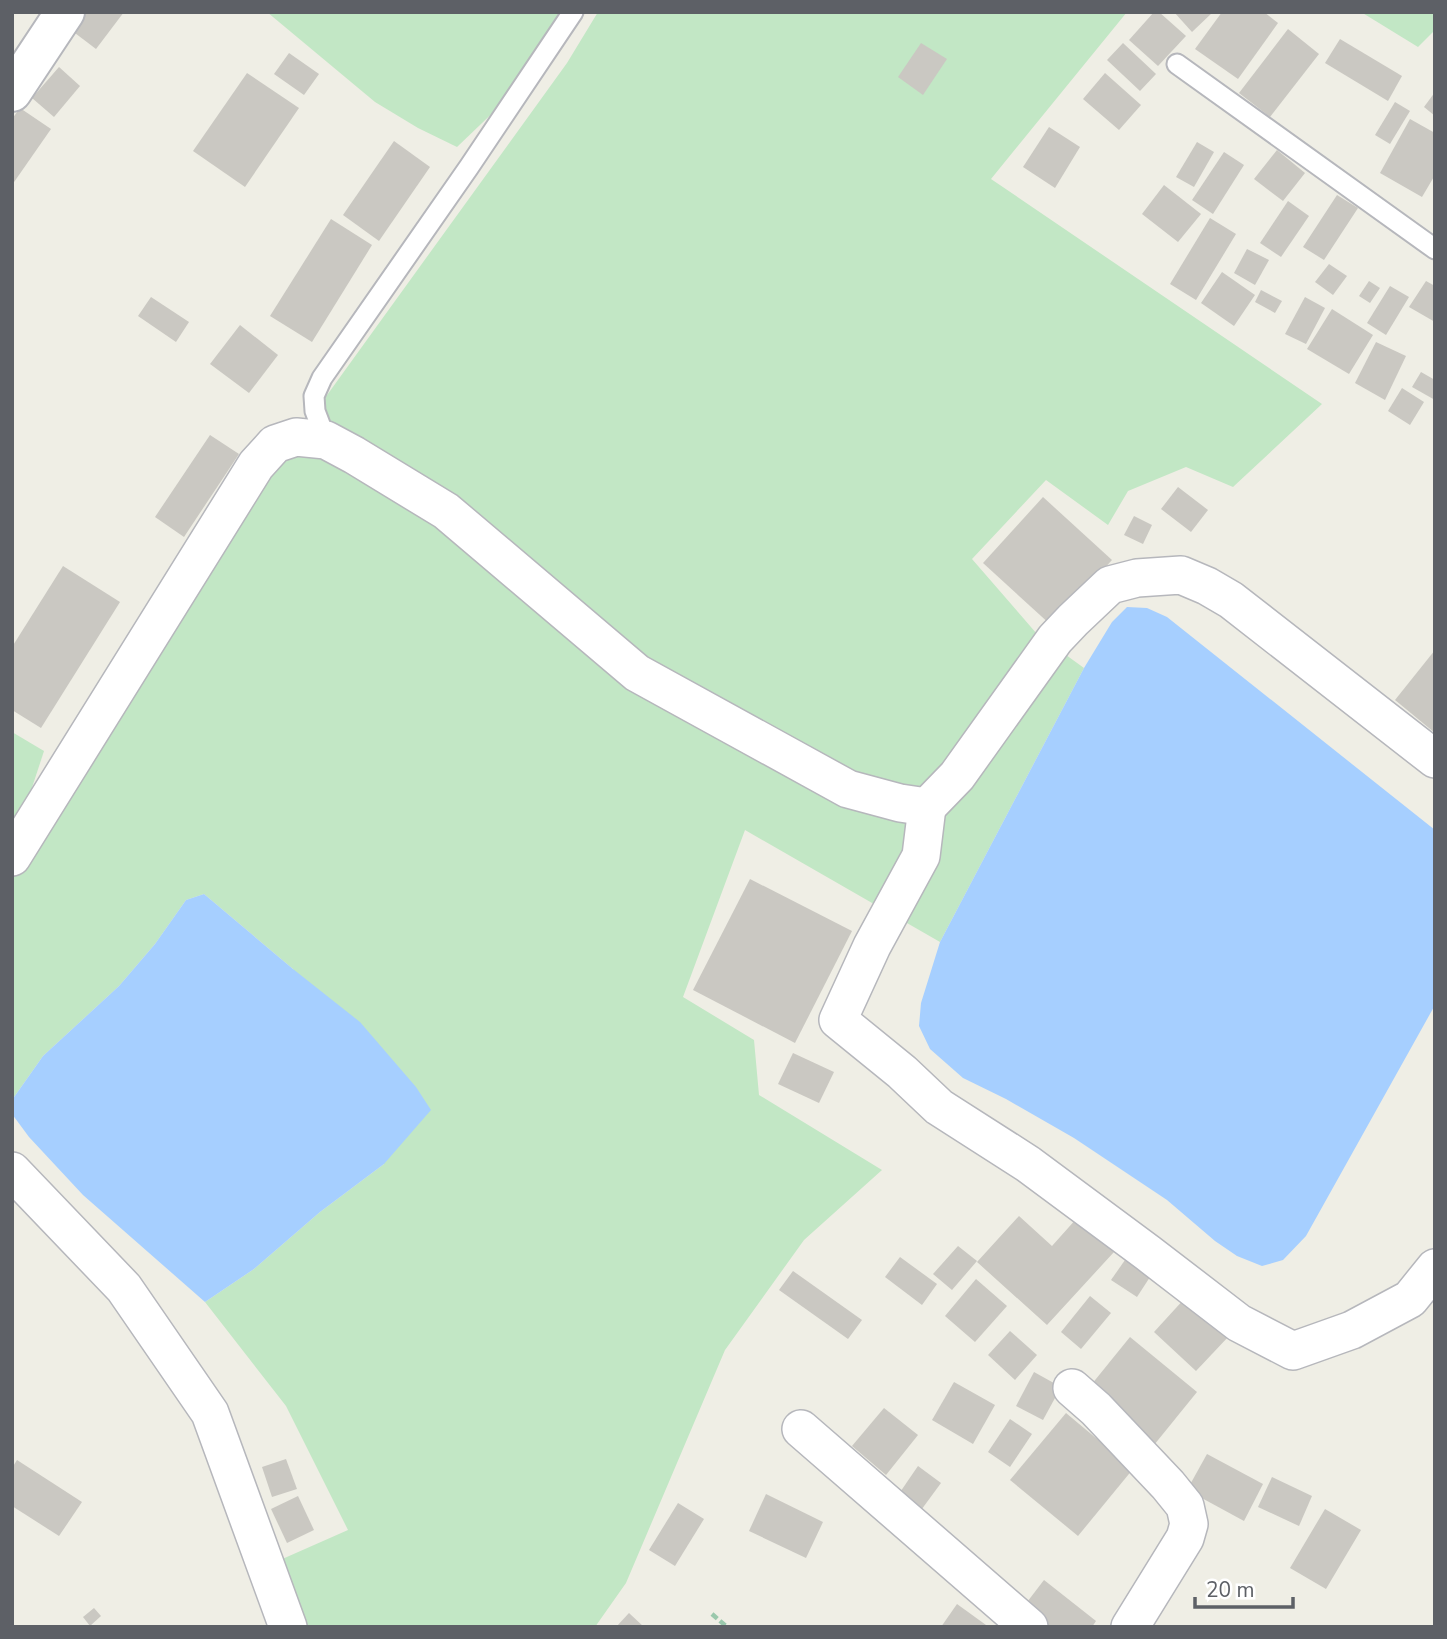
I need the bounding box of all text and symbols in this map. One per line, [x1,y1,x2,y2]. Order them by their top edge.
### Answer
scale bar [1195,1566,1293,1610]
text: 20 m [1206,1576,1255,1604]

